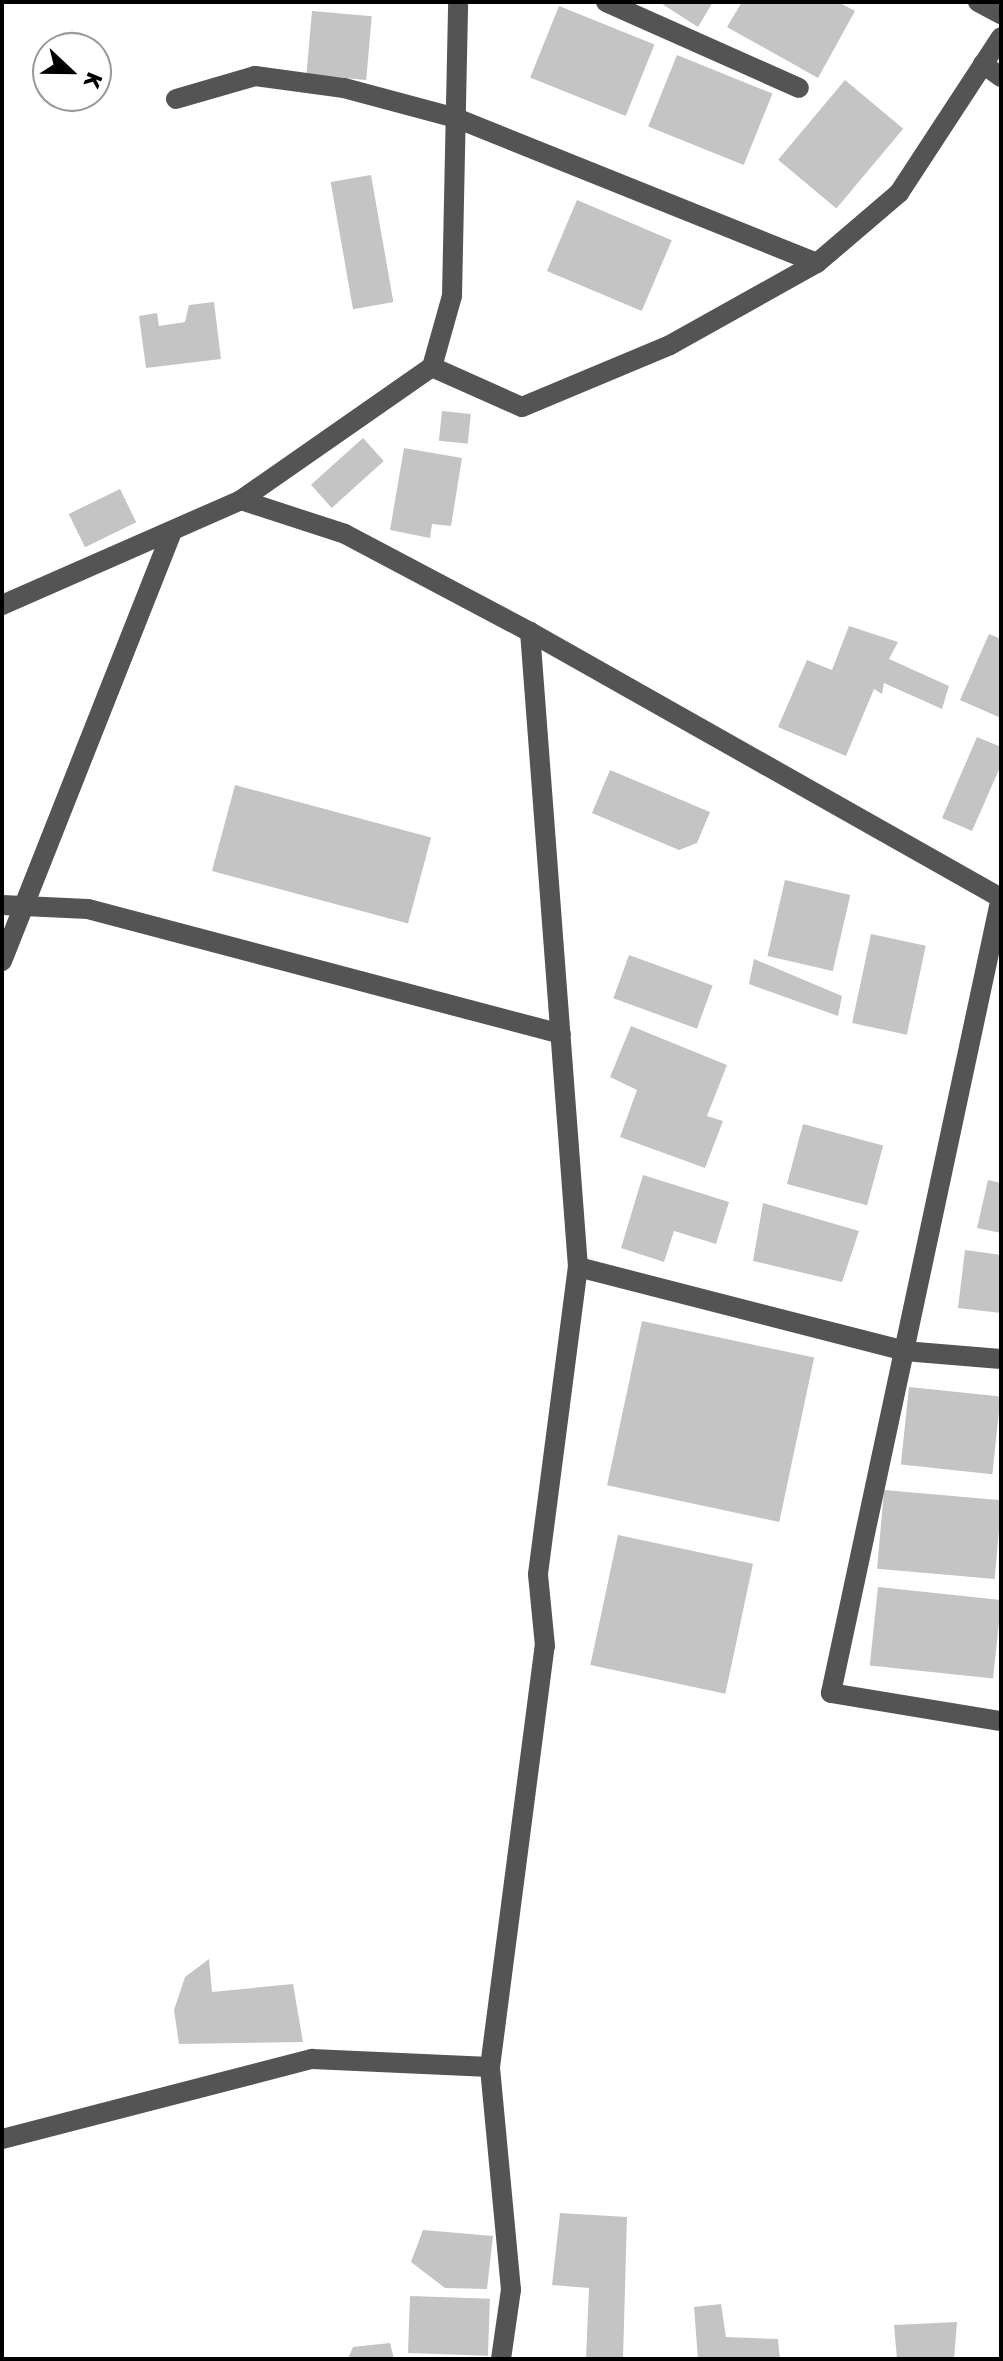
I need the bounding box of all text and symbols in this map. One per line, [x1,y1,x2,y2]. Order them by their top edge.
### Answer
north arrow [32,32,112,112]
text: K [78,69,108,92]

